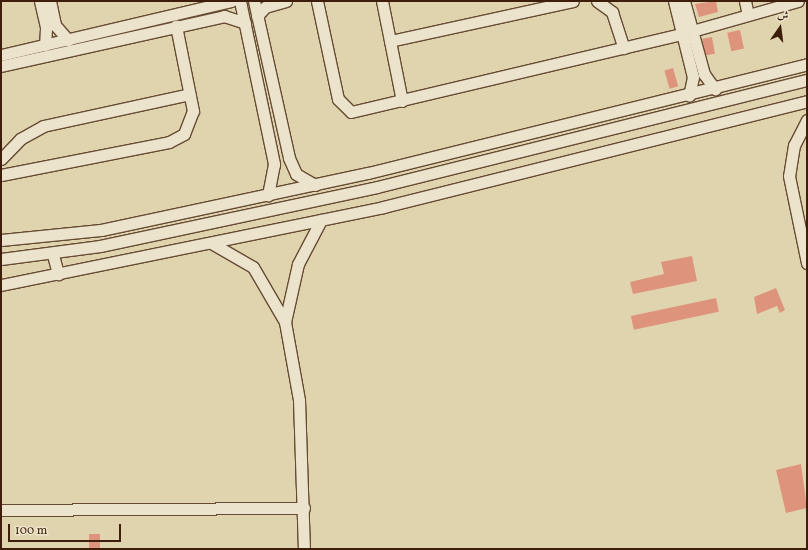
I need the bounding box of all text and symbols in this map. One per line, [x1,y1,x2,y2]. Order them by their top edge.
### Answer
text: ش [776,7,790,24]
north arrow [760,8,800,48]
scale bar [10,516,123,542]
text: 100 m [15,523,47,539]

